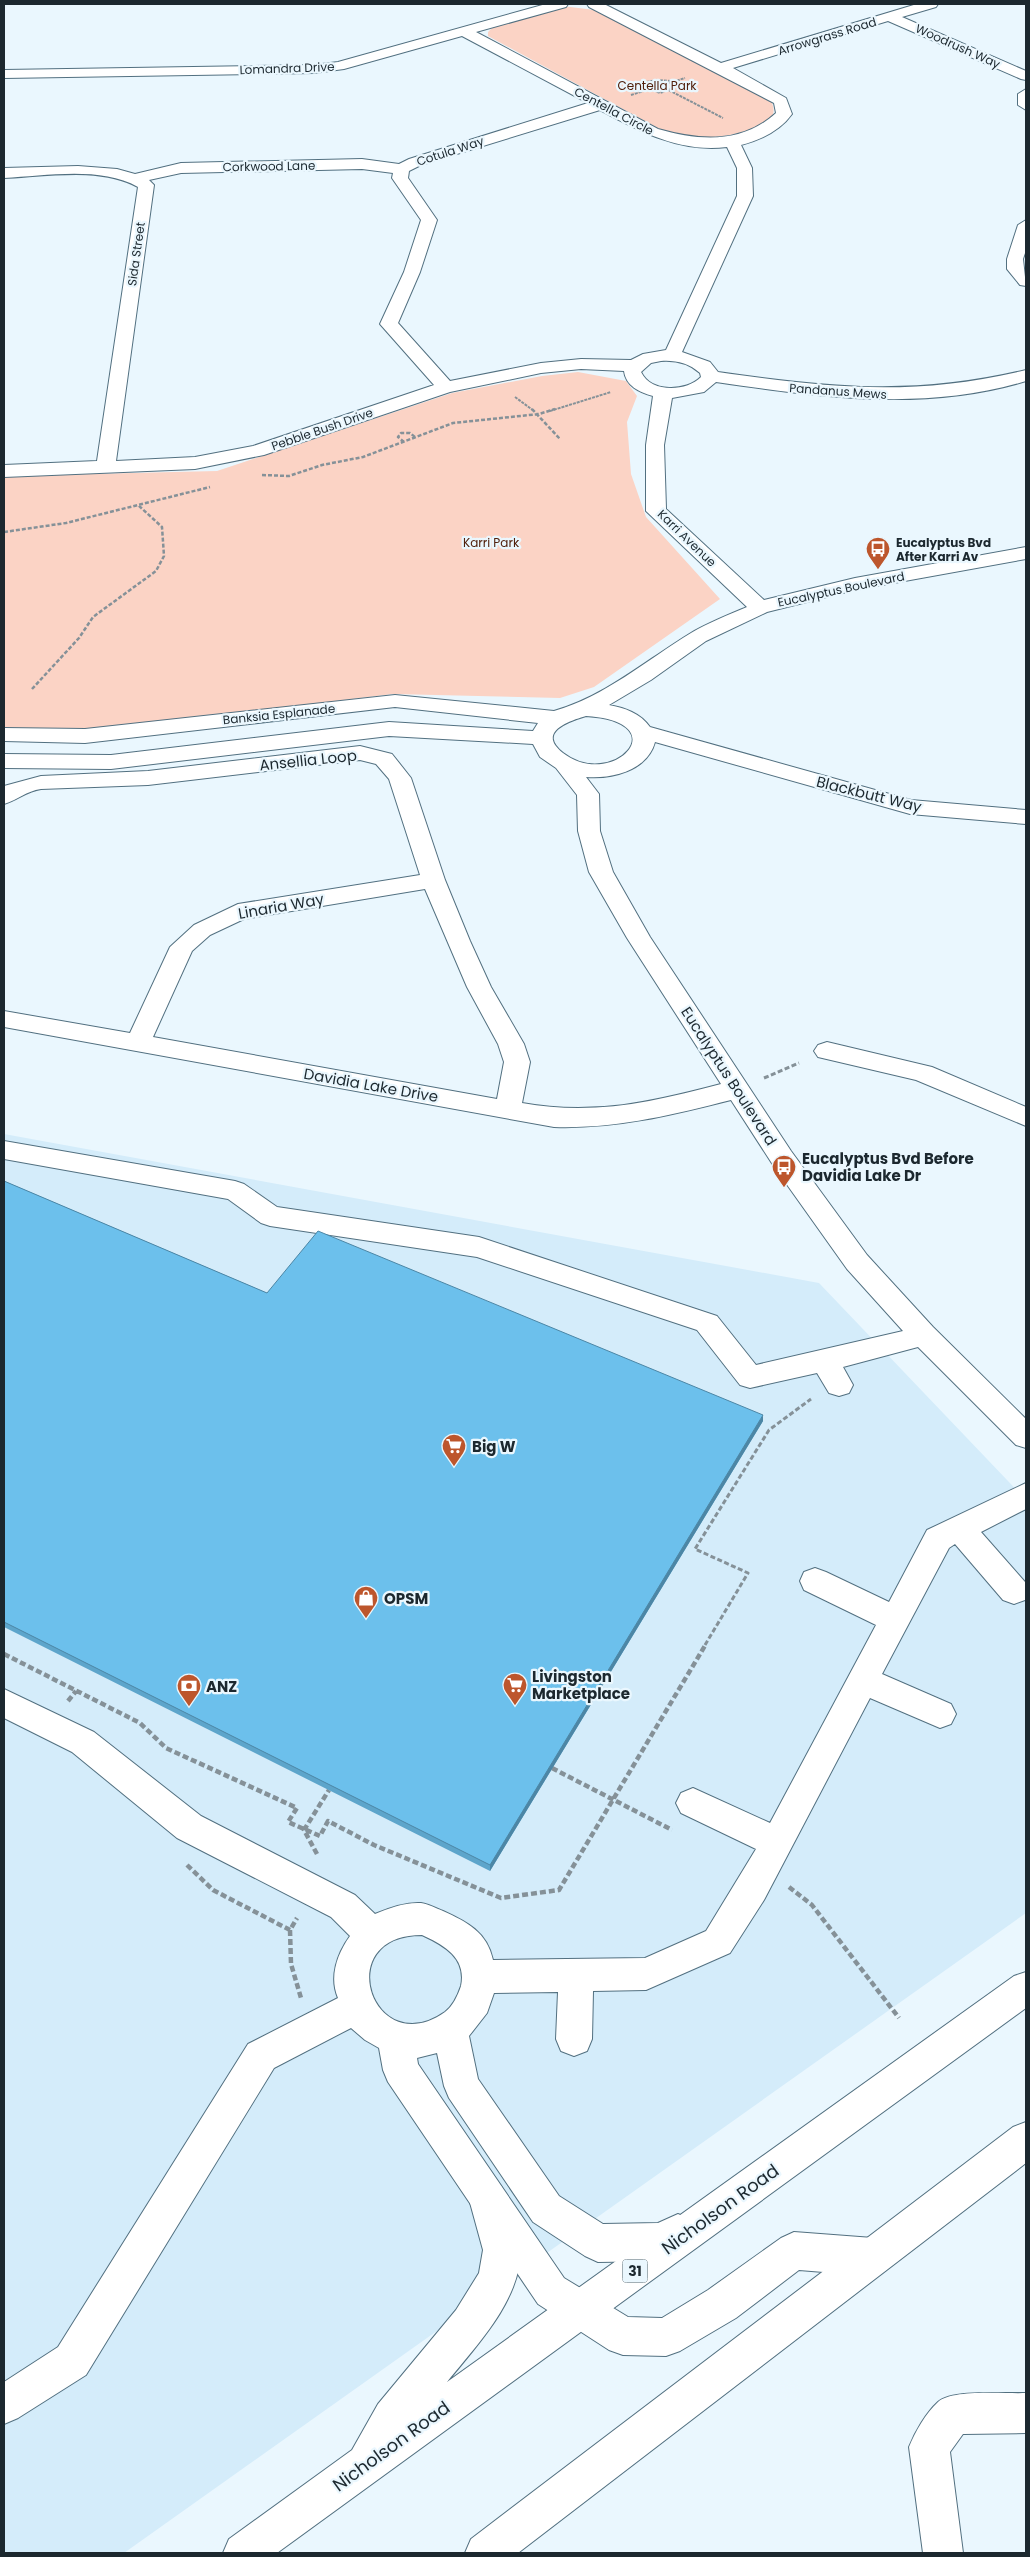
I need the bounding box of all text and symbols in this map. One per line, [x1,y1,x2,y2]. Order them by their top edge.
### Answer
street label: Arrowgrass Road [776,13,878,59]
street label: Woodrush Way [913,20,1003,72]
street label: Lomandra Drive [239,58,335,78]
park label: Centella Park [617,77,697,94]
street label: Centella Circle [571,83,657,139]
street label: Cotula Way [414,132,486,170]
street label: Corkwood Lane [223,157,315,175]
street label: Sida Street [123,221,149,287]
street label: Pandanus Mews [789,379,887,403]
street label: Pebble Bush Drive [269,404,375,454]
street label: Karri Avenue [654,506,720,570]
park label: Karri Park [463,534,520,551]
place label: Eucalyptus Bvd After Karri Av [896,534,991,565]
bus stop icon: Eucalyptus Bvd After Karri Av [865,536,891,570]
street label: Eucalyptus Boulevard [776,567,906,611]
street label: Banksia Esplanade [222,700,336,728]
street label: Ansellia Loop [258,744,358,776]
street label: Blackbutt Way [814,771,924,817]
street label: Linaria Way [237,888,326,924]
street label: Eucalyptus Boulevard [676,1003,782,1149]
street label: Davidia Lake Drive [302,1063,440,1107]
place label: Eucalyptus Bvd Before Davidia Lake Dr [802,1148,974,1186]
bus stop icon: Eucalyptus Bvd Before Davidia Lake Dr [771,1154,797,1188]
supermarket icon: Big W [441,1433,467,1467]
place label: Big W [472,1436,516,1457]
shop icon: OPSM [353,1585,379,1619]
place label: OPSM [384,1588,428,1609]
place label: Livingston Marketplace [532,1666,630,1704]
supermarket icon: Livingston Marketplace [502,1672,528,1706]
bank icon: ANZ [176,1673,202,1707]
place label: ANZ [206,1676,237,1697]
street label: Nicholson Road [656,2158,784,2260]
road number: 31 [622,2260,648,2282]
street label: Nicholson Road [327,2395,455,2497]

